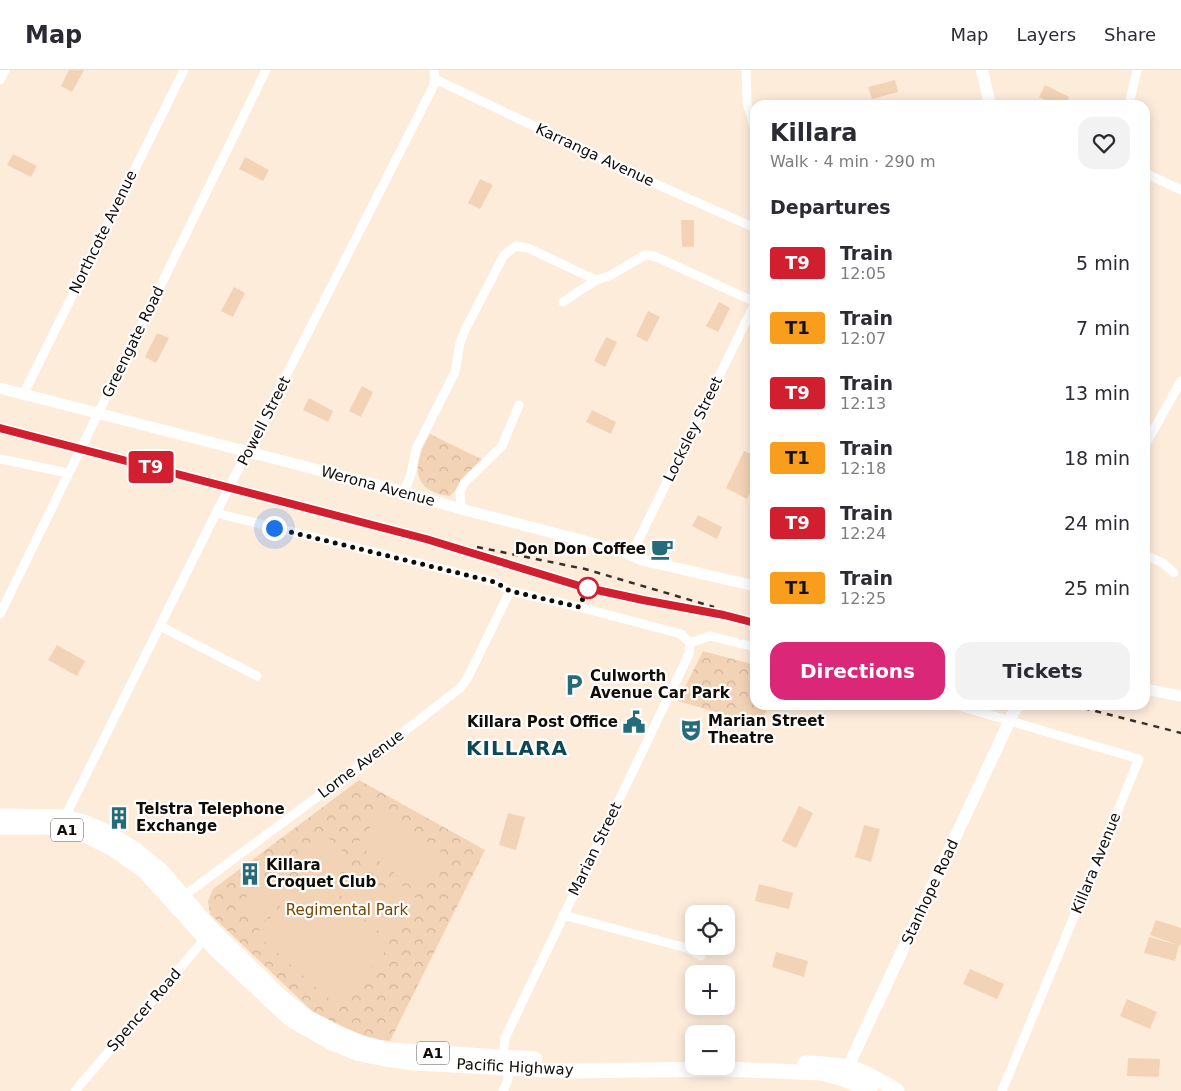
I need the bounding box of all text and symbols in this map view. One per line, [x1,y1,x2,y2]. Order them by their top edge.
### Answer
text: Map [25,21,82,49]
text: Map [950,24,988,45]
text: Layers [1016,24,1076,45]
text: Share [1104,24,1156,45]
button: heart [1078,117,1130,169]
text: Killara [770,119,858,147]
street label: Karranga Avenue [533,120,657,190]
text: Walk · 4 min · 290 m [770,152,935,171]
street label: Northcote Avenue [65,167,141,297]
text: Departures [770,196,891,218]
text: Train [840,242,893,264]
text: T9 [785,252,810,273]
text: 5 min [1076,252,1130,274]
text: 12:05 [840,264,886,283]
street label: Greengate Road [98,283,168,401]
text: Train [840,307,893,329]
text: T1 [785,317,810,338]
text: 7 min [1076,317,1130,339]
text: 12:07 [840,329,886,348]
text: Train [840,372,893,394]
street label: Powell Street [234,373,294,469]
street label: Locksley Street [660,373,726,484]
text: T9 [785,382,810,403]
text: 13 min [1064,382,1130,404]
text: 12:13 [840,394,886,413]
text: Train [840,437,893,459]
text: T1 [785,447,810,468]
text: 18 min [1064,447,1130,469]
line badge: T9 [128,451,174,483]
text: T9 [139,456,163,477]
text: 12:18 [840,459,886,478]
street label: Werona Avenue [319,462,437,510]
text: Train [840,502,893,524]
text: T9 [785,512,810,533]
text: 24 min [1064,512,1130,534]
your location [262,516,287,541]
text: 12:24 [840,524,886,543]
cafe icon: Don Don Coffee [649,536,675,562]
place label: Don Don Coffee [515,540,646,558]
text: Train [840,567,893,589]
unlabelled marker [577,577,599,599]
text: T1 [785,577,810,598]
text: 25 min [1064,577,1130,599]
text: 12:25 [840,589,886,608]
button: Directions [770,642,945,700]
button: Tickets [955,642,1130,700]
place label: Culworth Avenue Car Park [590,667,731,702]
parking icon: Culworth Avenue Car Park [561,672,587,698]
public building icon: Killara Post Office [621,709,647,735]
place label: Marian Street Theatre [708,712,825,747]
place label: Killara Post Office [467,713,618,731]
theatre icon: Marian Street Theatre [678,717,704,743]
street label: Lorne Avenue [315,726,407,802]
district label: KILLARA [466,736,568,760]
street label: Marian Street [565,799,625,899]
place label: Telstra Telephone Exchange [136,800,285,835]
building icon: Telstra Telephone Exchange [106,805,132,831]
street label: Killara Avenue [1068,810,1124,916]
road number: A1 [51,818,83,842]
street label: Stanhope Road [898,837,962,947]
place label: Killara Croquet Club [266,856,377,891]
building icon: Killara Croquet Club [237,861,263,887]
park label: Regimental Park [286,901,409,919]
map controls [685,905,735,1075]
button: locate [685,905,735,955]
street label: Spencer Road [103,965,185,1055]
button: + [685,965,735,1015]
button: − [685,1025,735,1075]
road number: A1 [417,1041,449,1064]
street label: Pacific Highway [456,1055,574,1079]

